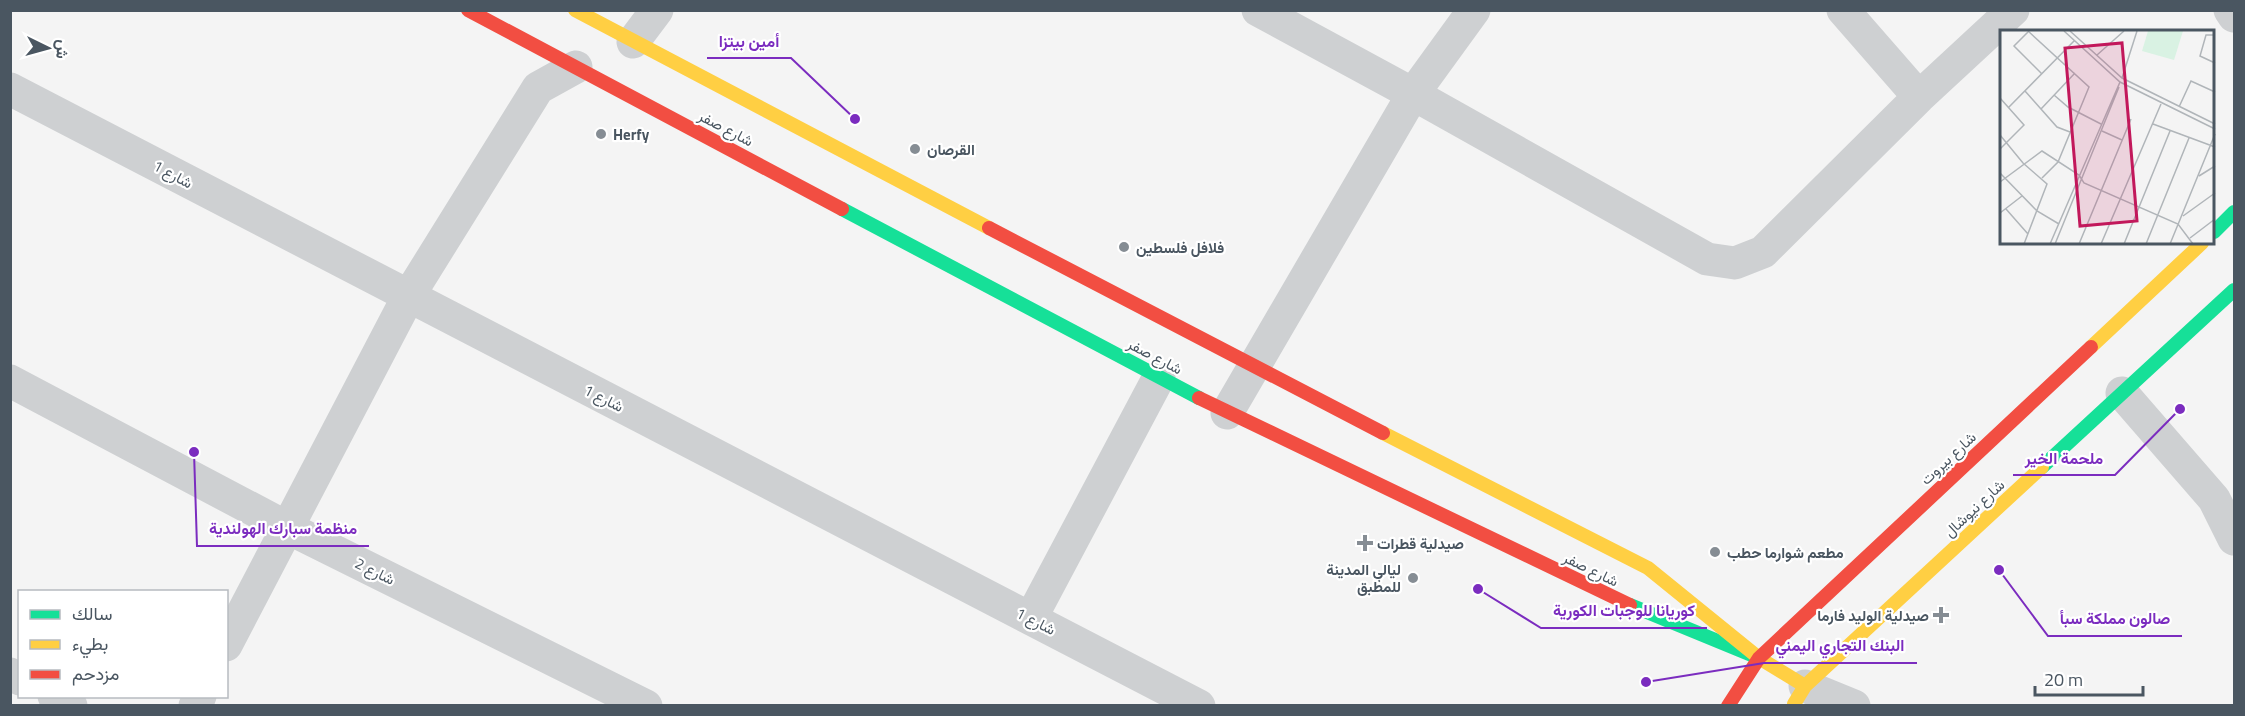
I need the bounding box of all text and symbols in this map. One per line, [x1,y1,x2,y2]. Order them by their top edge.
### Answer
north arrow [18,18,78,78]
callout: أمين بيتزا [707,24,791,58]
text: أمين بيتزا [719,29,779,53]
inset map [2000,30,2215,244]
text: ش [50,39,76,60]
street label: شارع صفر [694,103,758,152]
place label: Herfy [613,123,650,146]
marker: Herfy [594,127,608,141]
place label: القرصان [927,138,975,161]
marker: القرصان [908,142,922,156]
street label: شارع 1 [149,154,197,194]
place label: فلافل فلسطين [1136,236,1224,259]
marker: فلافل فلسطين [1117,240,1131,254]
street label: شارع صفر [1123,331,1187,380]
street label: شارع 1 [580,378,628,418]
street label: شارع بيروت [1915,426,1981,490]
callout: ملحمة الخير [2013,441,2115,475]
text: ملحمة الخير [2024,446,2104,470]
street label: شارع نيوشال [1938,474,2010,542]
callout: منظمة سبارك الهولندية [197,512,369,546]
text: منظمة سبارك الهولندية [209,516,357,540]
place label: صيدلية قطرات [1377,532,1464,555]
marker: صيدلية قطرات [1358,536,1372,550]
place label: مطعم شوارما حطب [1727,541,1844,564]
street label: شارع صفر [1558,545,1623,592]
marker: مطعم شوارما حطب [1708,545,1722,559]
street label: شارع 2 [351,551,399,591]
place label: ليالي المدينة للمطبق [1326,558,1401,598]
marker: ليالي المدينة للمطبق [1406,571,1420,585]
legend [18,590,228,698]
callout: كوريانا للوجبات الكورية [1541,594,1707,628]
text: كوريانا للوجبات الكورية [1553,598,1695,622]
text: سالك [72,600,112,627]
street label: شارع 1 [1012,601,1060,641]
callout: صالون مملكة سبأ [2048,602,2182,636]
place label: صيدلية الوليد فارما [1817,604,1929,627]
text: صالون مملكة سبأ [2060,606,2170,630]
marker: صيدلية الوليد فارما [1934,608,1948,622]
callout: البنك التجاري اليمني [1764,629,1917,663]
text: بطيء [72,630,108,659]
text: البنك التجاري اليمني [1776,633,1904,659]
scale bar [2035,659,2143,697]
text: مزدحم [72,660,119,687]
text: 20 m [2044,666,2083,693]

